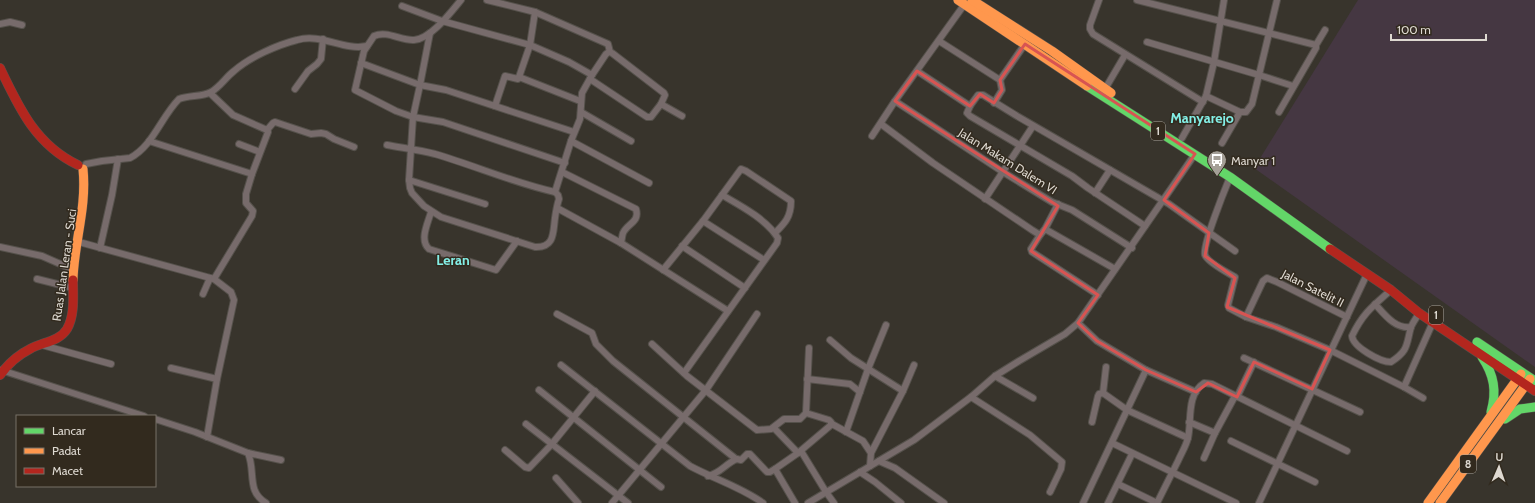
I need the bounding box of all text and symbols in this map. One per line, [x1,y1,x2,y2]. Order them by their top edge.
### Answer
scale bar [1391,16,1486,42]
text: 100 m [1397,22,1431,37]
district label: Manyarejo [1170,109,1234,127]
road number: 1 [1151,122,1165,140]
street label: Jalan Makam Dalem VI [955,124,1060,197]
bus stop icon: Manyar 1 [1206,149,1228,177]
place label: Manyar 1 [1231,153,1275,168]
street label: Ruas Jalan Leran - Suci [49,208,79,322]
district label: Leran [436,251,470,269]
street label: Jalan Satelit II [1279,265,1347,310]
road number: 1 [1429,306,1443,324]
legend [16,415,156,487]
text: Lancar [52,423,86,438]
text: Padat [52,443,81,458]
north arrow [1479,447,1519,487]
text: U [1495,450,1504,464]
road number: 8 [1460,455,1476,473]
text: Macet [52,463,83,478]

